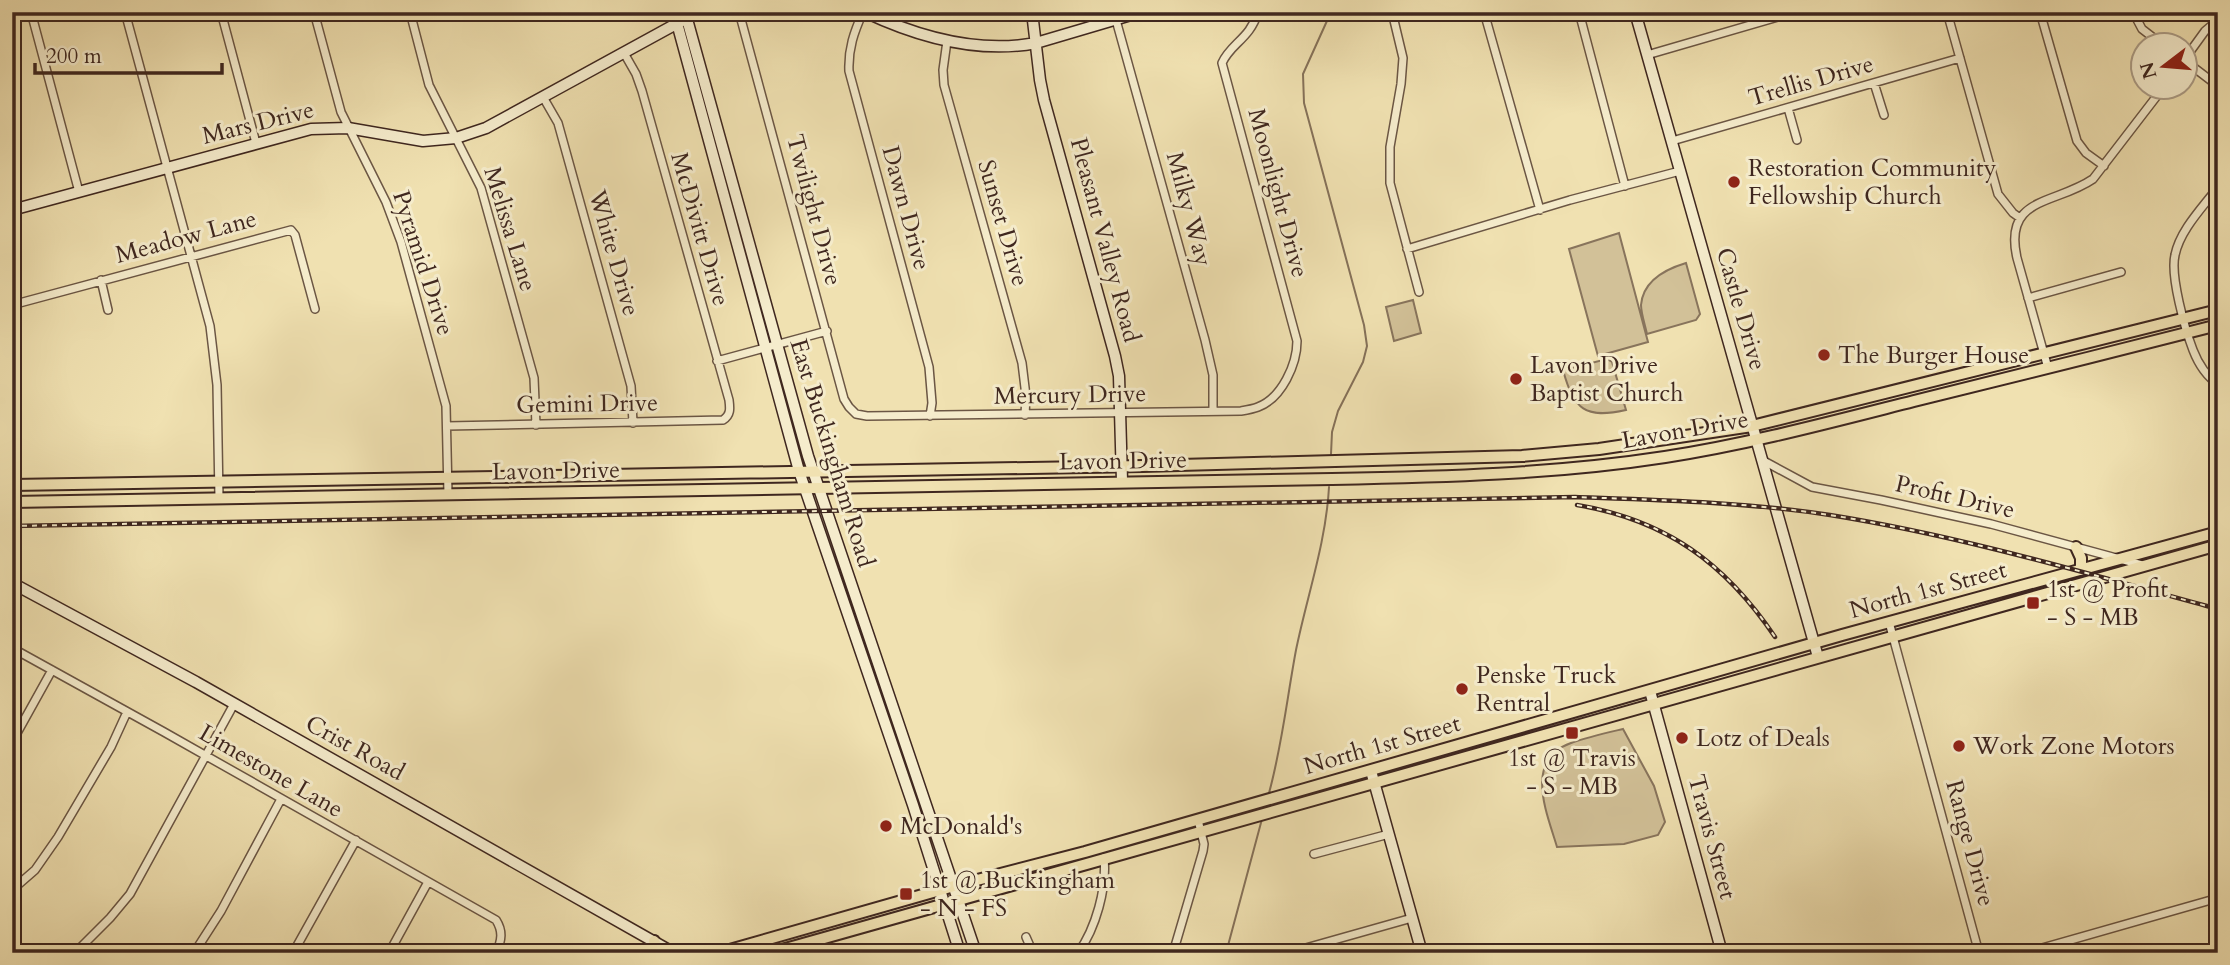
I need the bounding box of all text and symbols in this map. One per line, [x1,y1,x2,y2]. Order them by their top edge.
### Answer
scale bar [35,32,222,76]
north arrow [2128,32,2198,102]
text: 200 m [46,42,102,71]
street label: Trellis Drive [1745,47,1877,115]
text: N [2134,58,2163,82]
street label: Mars Drive [199,93,317,153]
street label: Moonlight Drive [1240,105,1316,281]
street label: Twilight Drive [778,131,850,289]
street label: Pleasant Valley Road [1062,134,1148,346]
street label: Dawn Drive [874,142,938,274]
street label: McDivitt Drive [662,148,738,310]
street label: Milky Way [1158,148,1220,270]
place label: Restoration Community Fellowship Church [1748,152,1997,213]
street label: Sunset Drive [969,156,1037,290]
street label: Melissa Lane [475,163,545,295]
marker: Restoration Community Fellowship Church [1726,174,1742,190]
street label: White Drive [580,185,648,320]
street label: Pyramid Drive [384,186,462,340]
street label: Meadow Lane [112,202,260,272]
street label: Castle Drive [1708,244,1774,374]
street label: East Buckingham Road [782,335,883,572]
place label: The Burger House [1838,339,2029,372]
marker: The Burger House [1816,347,1832,363]
place label: Lavon Drive Baptist Church [1530,349,1683,410]
marker: Lavon Drive Baptist Church [1508,371,1524,387]
street label: Mercury Drive [994,377,1146,413]
street label: Gemini Drive [516,386,658,422]
street label: Lavon Drive [1619,403,1751,457]
street label: Lavon Drive [1059,443,1187,479]
street label: Lavon Drive [492,453,620,489]
street label: Profit Drive [1892,467,2018,527]
street label: North 1st Street [1846,553,2011,627]
place label: 1st @ Profit - S - MB [2047,573,2169,634]
marker: 1st @ Profit - S - MB [2025,595,2041,611]
place label: Penske Truck Rentral [1476,659,1616,720]
marker: Penske Truck Rentral [1454,681,1470,697]
street label: Crist Road [299,707,411,789]
street label: North 1st Street [1300,707,1465,783]
street label: Limestone Lane [193,716,349,826]
place label: Lotz of Deals [1696,722,1830,755]
marker: 1st @ Travis - S - MB [1564,725,1580,741]
marker: Lotz of Deals [1674,730,1690,746]
place label: Work Zone Motors [1972,730,2175,763]
marker: Work Zone Motors [1951,738,1967,754]
place label: 1st @ Travis - S - MB [1508,742,1636,803]
street label: Travis Street [1680,771,1745,903]
street label: Range Drive [1937,776,2003,910]
place label: McDonald's [900,810,1022,843]
marker: McDonald's [878,818,894,834]
place label: 1st @ Buckingham - N - FS [920,864,1116,925]
marker: 1st @ Buckingham - N - FS [898,886,914,902]

